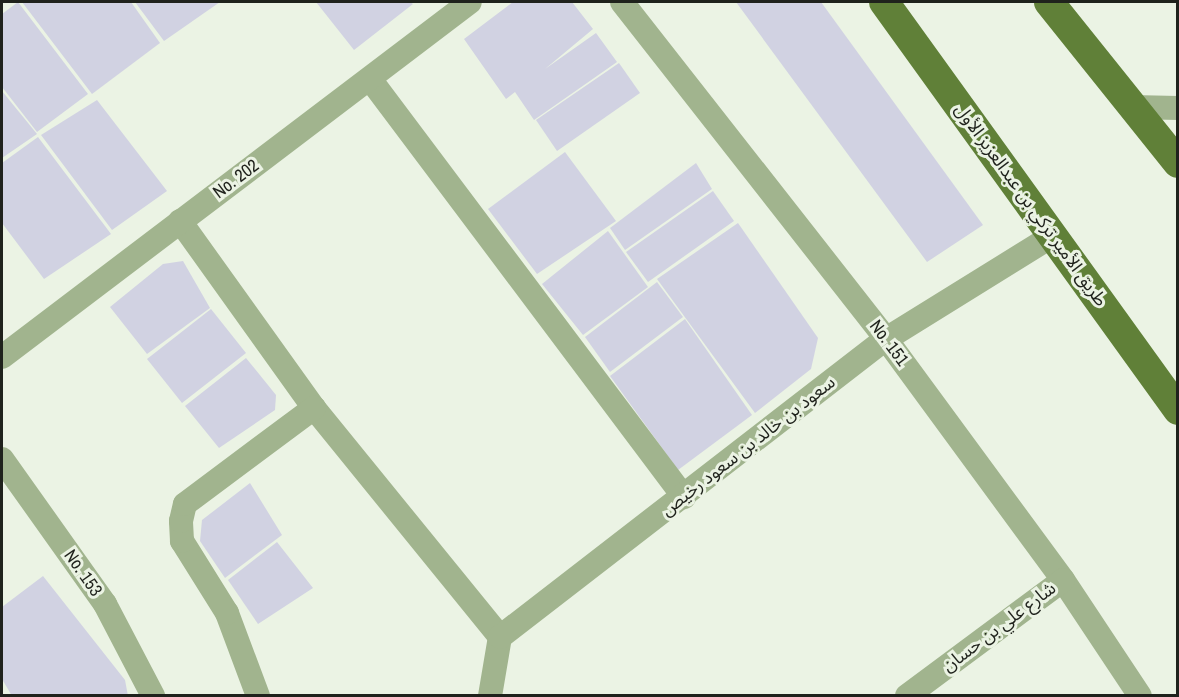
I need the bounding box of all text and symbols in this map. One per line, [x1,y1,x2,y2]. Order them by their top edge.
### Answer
street label: طريق الأمير تركي بن عبدالعزيز الأول [950,99,1112,311]
street label: No. 202 [209,155,263,203]
street label: No. 151 [865,316,913,370]
street label: سعود بن خالد بن سعود رخيص [657,371,839,521]
street label: No. 153 [59,546,107,600]
street label: شارع علي بن حسان [938,577,1060,677]

